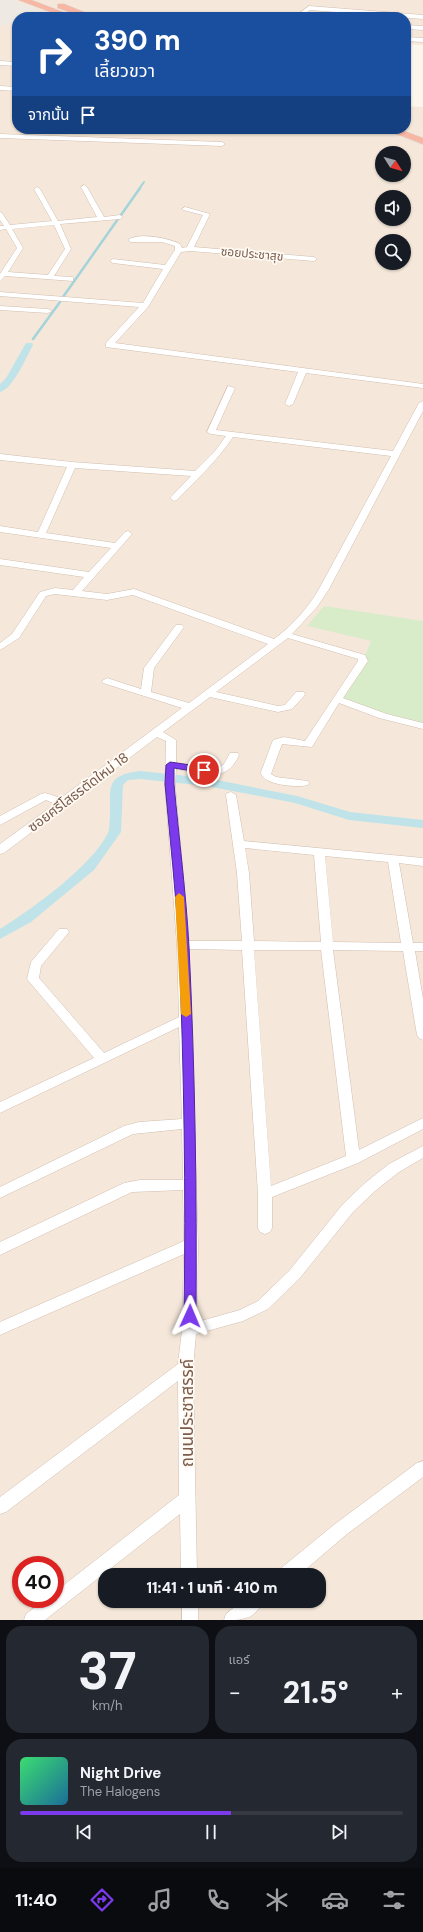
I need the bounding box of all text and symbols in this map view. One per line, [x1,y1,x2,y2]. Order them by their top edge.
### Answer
text: 390 m [94,22,181,59]
icon: right [28,28,80,80]
text: เลี้ยวขวา [94,59,155,83]
icon: arrive [77,104,99,126]
text: จากนั้น [28,105,69,125]
north arrow [375,146,411,182]
map controls [375,146,411,270]
button: sound [375,190,411,226]
button: search [375,234,411,270]
street label: ซอยประชาสุข [220,243,284,265]
street label: ซอยศรีโสธรตัดใหม่ 18 [24,748,132,836]
pin [187,753,221,787]
icon: arrive [193,759,215,781]
position arrow [169,1295,211,1337]
street label: ถนนประชาสรรค์ [176,1359,198,1467]
speed limit sign: 40 [12,1556,64,1608]
text: 11:41 · 1 นาที · 410 m [147,1578,277,1598]
text: 37 [78,1637,137,1705]
text: แอร์ [229,1651,250,1668]
text: 21.5° [283,1673,349,1712]
text: − [229,1678,241,1707]
text: + [391,1678,403,1707]
text: km/h [92,1697,123,1714]
text: Night Drive [80,1763,161,1783]
text: The Halogens [80,1783,160,1800]
icon: previous [73,1821,95,1843]
icon: pause [200,1821,222,1843]
icon: next [328,1821,350,1843]
icon: directions [88,1886,116,1914]
icon: music [146,1886,174,1914]
icon: phone [204,1886,232,1914]
icon: climate [263,1886,291,1914]
icon: car [321,1886,349,1914]
icon: filters [380,1886,408,1914]
text: 11:40 [15,1888,57,1912]

